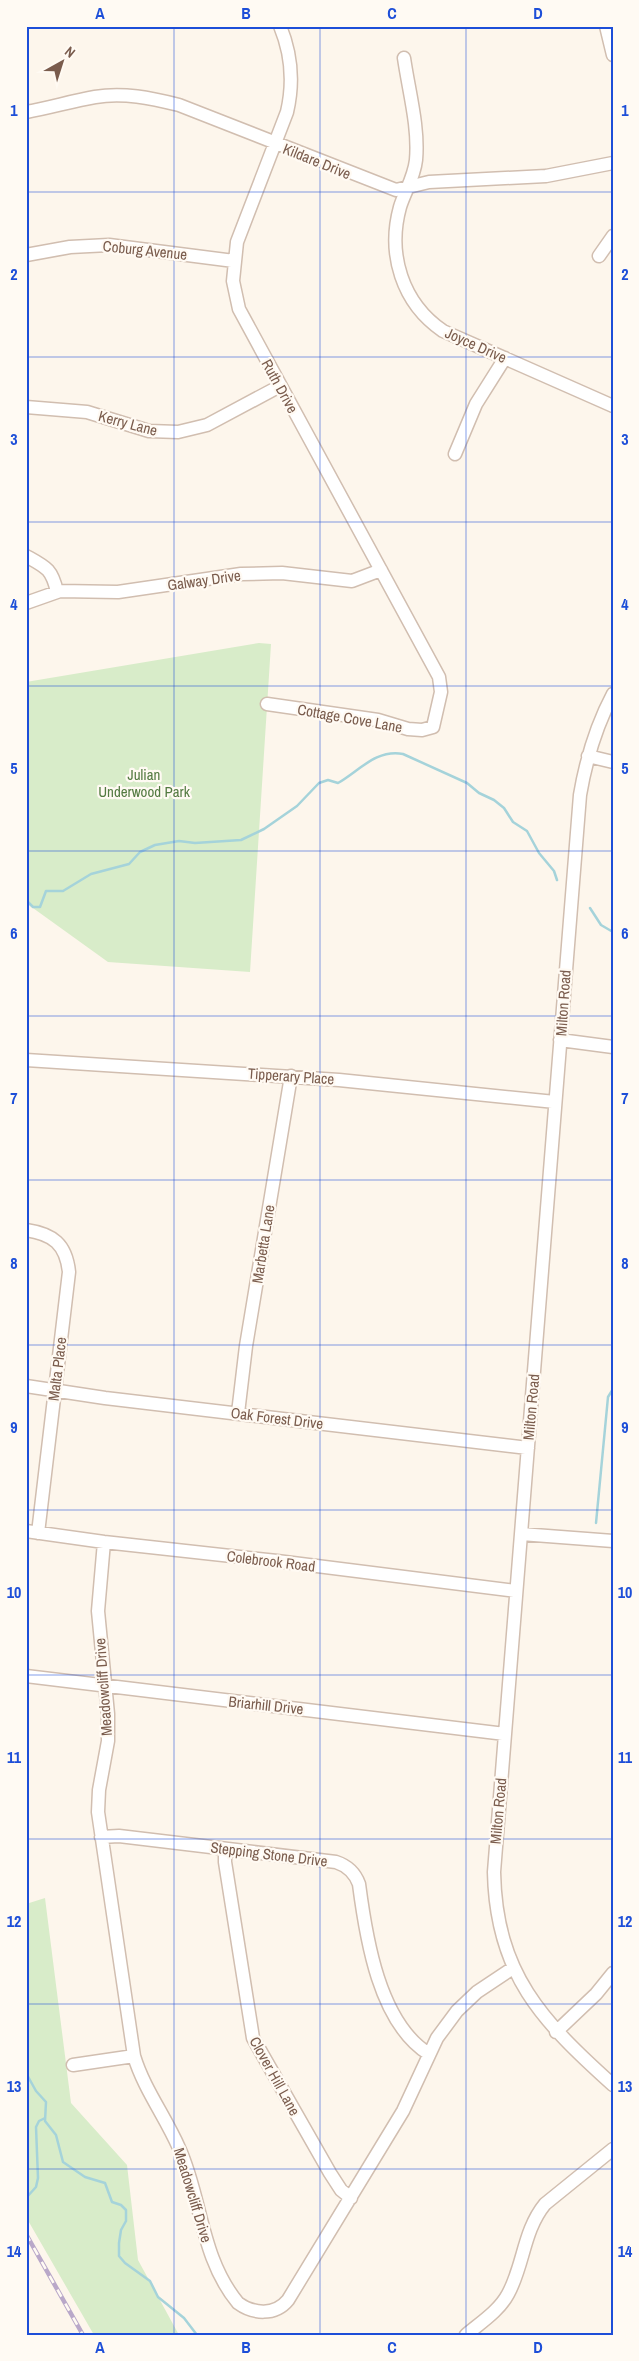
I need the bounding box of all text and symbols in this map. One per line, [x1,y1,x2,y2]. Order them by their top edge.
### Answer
text: A [95,2,105,24]
text: B [241,2,251,24]
text: C [387,2,397,24]
text: D [533,2,543,24]
north arrow [38,38,88,88]
text: N [61,42,79,62]
text: 1 [10,99,18,121]
text: 1 [621,99,629,121]
street label: Kildare Drive [280,138,354,184]
street label: Coburg Avenue [102,235,188,265]
text: 2 [10,263,18,285]
text: 2 [621,263,629,285]
street label: Joyce Drive [442,322,510,368]
street label: Ruth Drive [257,355,304,417]
street label: Kerry Lane [96,405,160,441]
text: 3 [10,428,18,450]
text: 3 [621,428,629,450]
street label: Galway Drive [166,564,242,596]
text: 4 [10,593,18,615]
text: 4 [621,593,629,615]
street label: Cottage Cove Lane [296,698,404,738]
text: 5 [10,757,18,779]
text: 5 [621,757,629,779]
park label: Julian Underwood Park [98,764,191,802]
text: 6 [10,922,18,944]
text: 6 [621,922,629,944]
street label: Milton Road [550,969,576,1037]
street label: Tipperary Place [247,1063,335,1090]
text: 7 [10,1087,18,1109]
text: 7 [621,1087,629,1109]
street label: Marbetta Lane [246,1203,280,1285]
text: 8 [10,1252,18,1274]
text: 8 [621,1252,629,1274]
street label: Malta Place [43,1336,71,1402]
street label: Milton Road [518,1373,544,1441]
street label: Oak Forest Drive [230,1402,325,1434]
text: 9 [10,1416,18,1438]
text: 9 [621,1416,629,1438]
street label: Colebrook Road [226,1545,316,1577]
text: 10 [7,1581,21,1603]
text: 10 [618,1581,632,1603]
street label: Meadowcliff Drive [89,1637,117,1737]
street label: Briarhill Drive [228,1691,305,1719]
text: 11 [7,1746,22,1768]
text: 11 [618,1746,633,1768]
street label: Milton Road [485,1777,511,1845]
street label: Stepping Stone Drive [209,1836,329,1872]
text: 12 [7,1910,21,1932]
text: 12 [618,1910,632,1932]
street label: Clover Hill Lane [245,2033,305,2119]
text: 13 [7,2075,21,2097]
text: 13 [618,2075,632,2097]
street label: Meadowcliff Drive [169,2145,217,2245]
text: 14 [7,2240,22,2262]
text: 14 [618,2240,633,2262]
text: A [95,2336,105,2358]
text: B [241,2336,251,2358]
text: C [387,2336,397,2358]
text: D [533,2336,543,2358]

